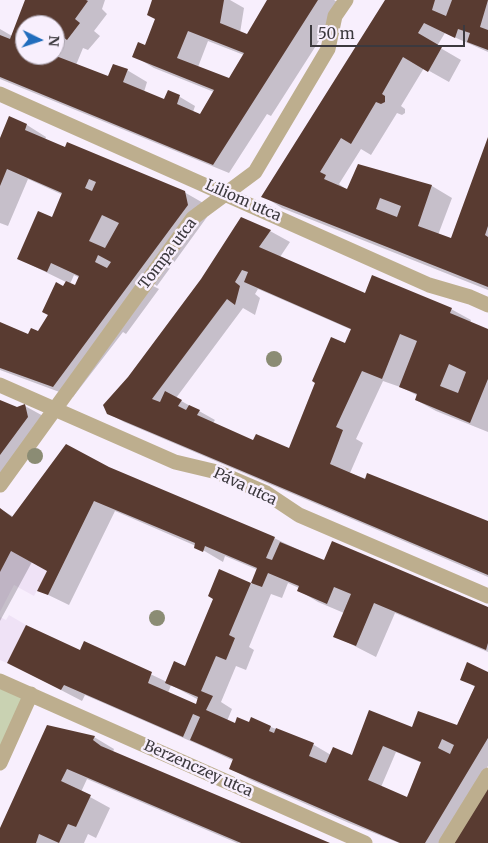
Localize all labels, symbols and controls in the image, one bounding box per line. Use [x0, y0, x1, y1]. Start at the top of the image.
north arrow [15, 15, 65, 65]
scale bar [313, 15, 468, 47]
text: 50 m [318, 24, 355, 43]
text: N [45, 35, 63, 47]
street label: Liliom utca [202, 176, 284, 226]
street label: Tompa utca [135, 215, 201, 293]
street label: Páva utca [211, 465, 279, 509]
street label: Berzenczey utca [141, 737, 255, 801]

